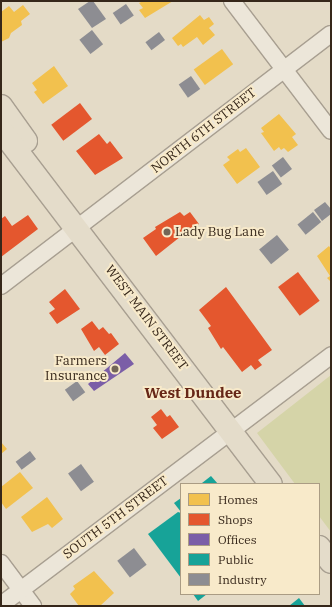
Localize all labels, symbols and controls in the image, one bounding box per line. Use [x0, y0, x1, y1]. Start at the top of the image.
street label: NORTH 6TH STREET [148, 85, 260, 177]
place label: Lady Bug Lane [175, 224, 264, 240]
marker: Lady Bug Lane [162, 227, 172, 237]
street label: WEST MAIN STREET [101, 262, 191, 374]
place label: Farmers Insurance [45, 354, 107, 385]
marker: Farmers Insurance [110, 364, 120, 374]
district label: West Dundee [144, 384, 242, 402]
street label: SOUTH 5TH STREET [60, 473, 172, 563]
legend [180, 483, 320, 595]
text: Homes [218, 492, 258, 507]
text: Shops [218, 512, 253, 527]
text: Offices [218, 532, 257, 547]
text: Public [218, 552, 254, 567]
text: Industry [218, 572, 267, 587]

